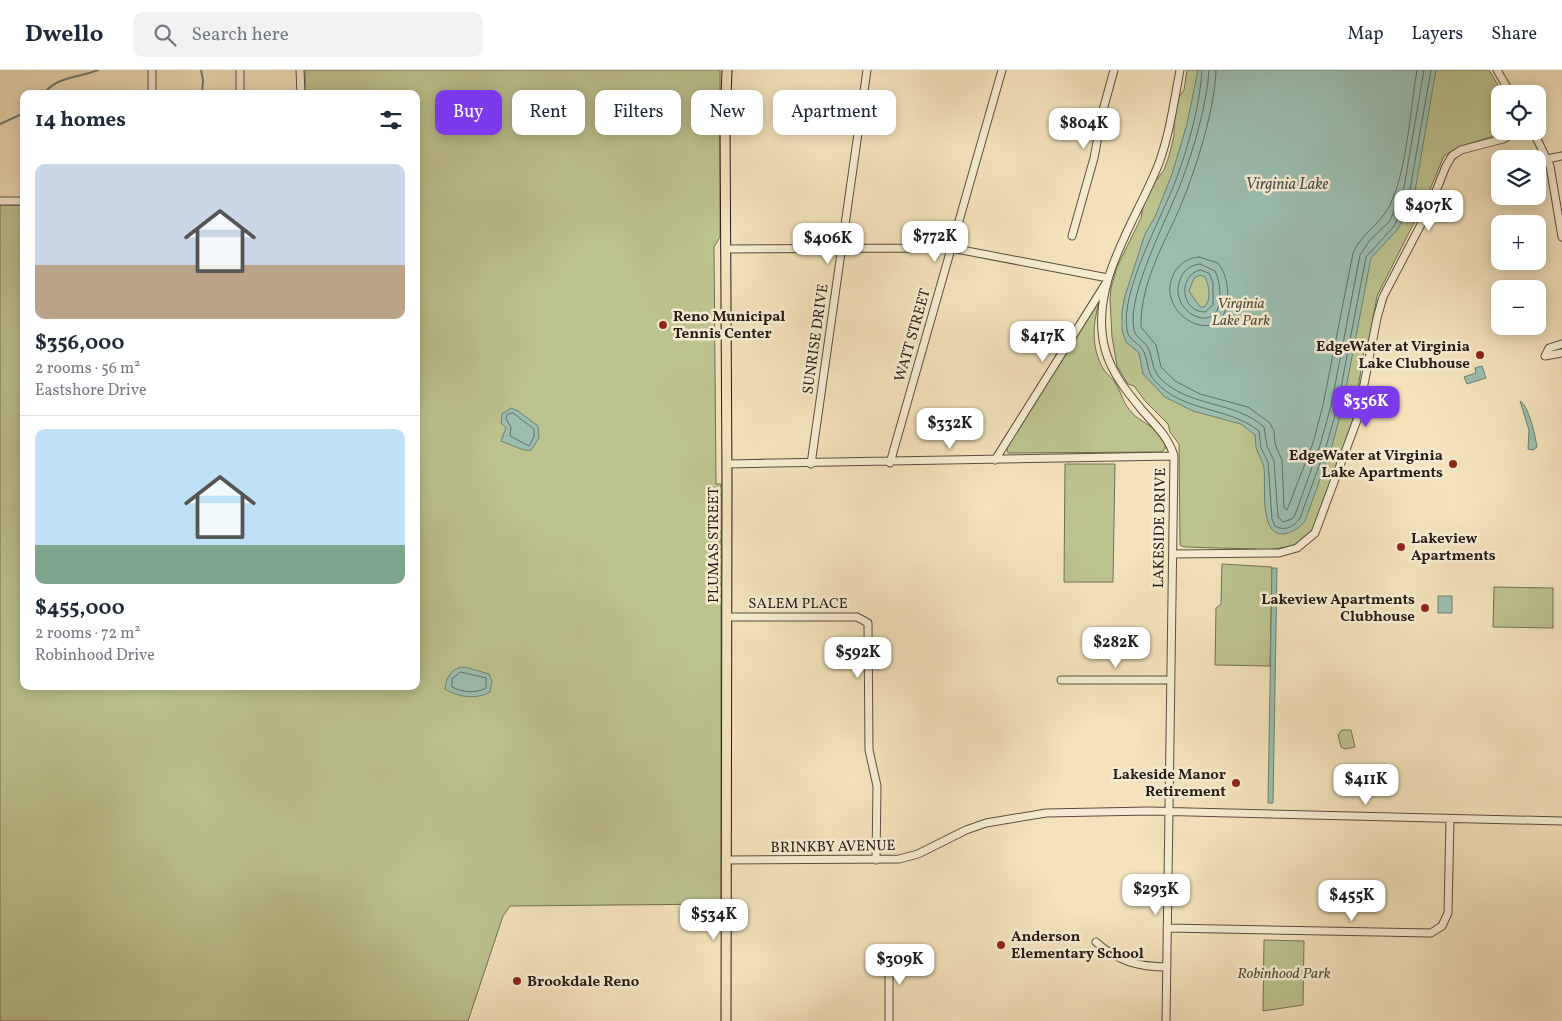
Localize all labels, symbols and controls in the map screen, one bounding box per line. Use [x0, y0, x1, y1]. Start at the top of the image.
search box [133, 12, 483, 57]
text: Dwello [25, 18, 103, 52]
icon: search [151, 21, 179, 49]
text: Search here [191, 22, 289, 48]
text: Map [1347, 22, 1383, 47]
text: Layers [1411, 22, 1463, 47]
text: Share [1491, 22, 1537, 47]
map controls [1491, 85, 1546, 335]
button: locate [1491, 85, 1546, 140]
chip: Buy [435, 90, 502, 135]
chip: Rent [512, 90, 585, 135]
chip: Filters [595, 90, 681, 135]
chip: New [691, 90, 763, 135]
chip: Apartment [773, 90, 896, 135]
text: 14 homes [35, 106, 126, 135]
icon: filters [377, 106, 405, 134]
pin: $804K [1049, 108, 1119, 150]
text: $804K [1060, 113, 1108, 135]
button: layers [1491, 150, 1546, 205]
water label: Virginia Lake [1246, 174, 1329, 196]
pin: $407K [1394, 190, 1464, 232]
text: $407K [1405, 195, 1453, 217]
icon: home [175, 196, 265, 286]
button: + [1491, 215, 1546, 270]
pin: $772K [900, 220, 970, 263]
pin: $406K [793, 222, 863, 265]
text: $772K [913, 226, 957, 248]
text: $406K [804, 228, 852, 250]
button: − [1491, 280, 1546, 335]
street label: SUNRISE DRIVE [798, 283, 835, 396]
street label: WATT STREET [890, 286, 937, 384]
park label: Virginia Lake Park [1212, 294, 1270, 332]
place label: Reno Municipal Tennis Center [673, 307, 785, 345]
marker: Reno Municipal Tennis Center [657, 319, 669, 331]
pin: $417K [1008, 320, 1078, 363]
text: $417K [1021, 326, 1065, 348]
text: $356,000 [35, 329, 124, 358]
place label: EdgeWater at Virginia Lake Clubhouse [1316, 337, 1470, 375]
marker: EdgeWater at Virginia Lake Clubhouse [1474, 349, 1486, 361]
text: 2 rooms · 56 m² [35, 358, 140, 380]
text: Eastshore Drive [35, 380, 147, 402]
pin: $356K [1331, 386, 1401, 428]
text: $356K [1343, 391, 1389, 413]
pin: $332K [915, 408, 985, 450]
text: $332K [927, 413, 973, 435]
place label: EdgeWater at Virginia Lake Apartments [1289, 446, 1443, 484]
marker: EdgeWater at Virginia Lake Apartments [1447, 458, 1459, 470]
icon: home [175, 462, 265, 552]
street label: LAKESIDE DRIVE [1149, 468, 1172, 588]
street label: PLUMAS STREET [704, 487, 725, 603]
place label: Lakeview Apartments [1411, 529, 1496, 567]
marker: Lakeview Apartments [1395, 541, 1407, 553]
place label: Lakeview Apartments Clubhouse [1261, 590, 1415, 628]
text: $455,000 [35, 594, 125, 623]
street label: SALEM PLACE [748, 594, 848, 615]
marker: Lakeview Apartments Clubhouse [1419, 602, 1431, 614]
text: 2 rooms · 72 m² [35, 623, 140, 645]
pin: $282K [1081, 626, 1151, 669]
text: $282K [1093, 632, 1139, 654]
pin: $592K [823, 636, 893, 679]
text: $592K [835, 642, 881, 664]
text: Robinhood Drive [35, 645, 155, 667]
pin: $411K [1331, 764, 1401, 806]
place label: Lakeside Manor Retirement [1113, 765, 1226, 803]
text: $411K [1344, 769, 1388, 791]
marker: Lakeside Manor Retirement [1230, 777, 1242, 789]
street label: BRINKBY AVENUE [770, 836, 896, 859]
pin: $293K [1121, 874, 1191, 916]
text: $293K [1133, 879, 1179, 901]
pin: $455K [1317, 880, 1387, 922]
text: $455K [1329, 885, 1375, 907]
pin: $534K [679, 898, 749, 941]
text: $534K [691, 904, 737, 926]
place label: Anderson Elementary School [1011, 927, 1144, 965]
marker: Anderson Elementary School [995, 939, 1007, 951]
pin: $309K [865, 944, 935, 986]
text: $309K [876, 949, 924, 971]
park label: Robinhood Park [1237, 964, 1331, 985]
place label: Brookdale Reno [527, 972, 640, 993]
marker: Brookdale Reno [511, 975, 523, 987]

